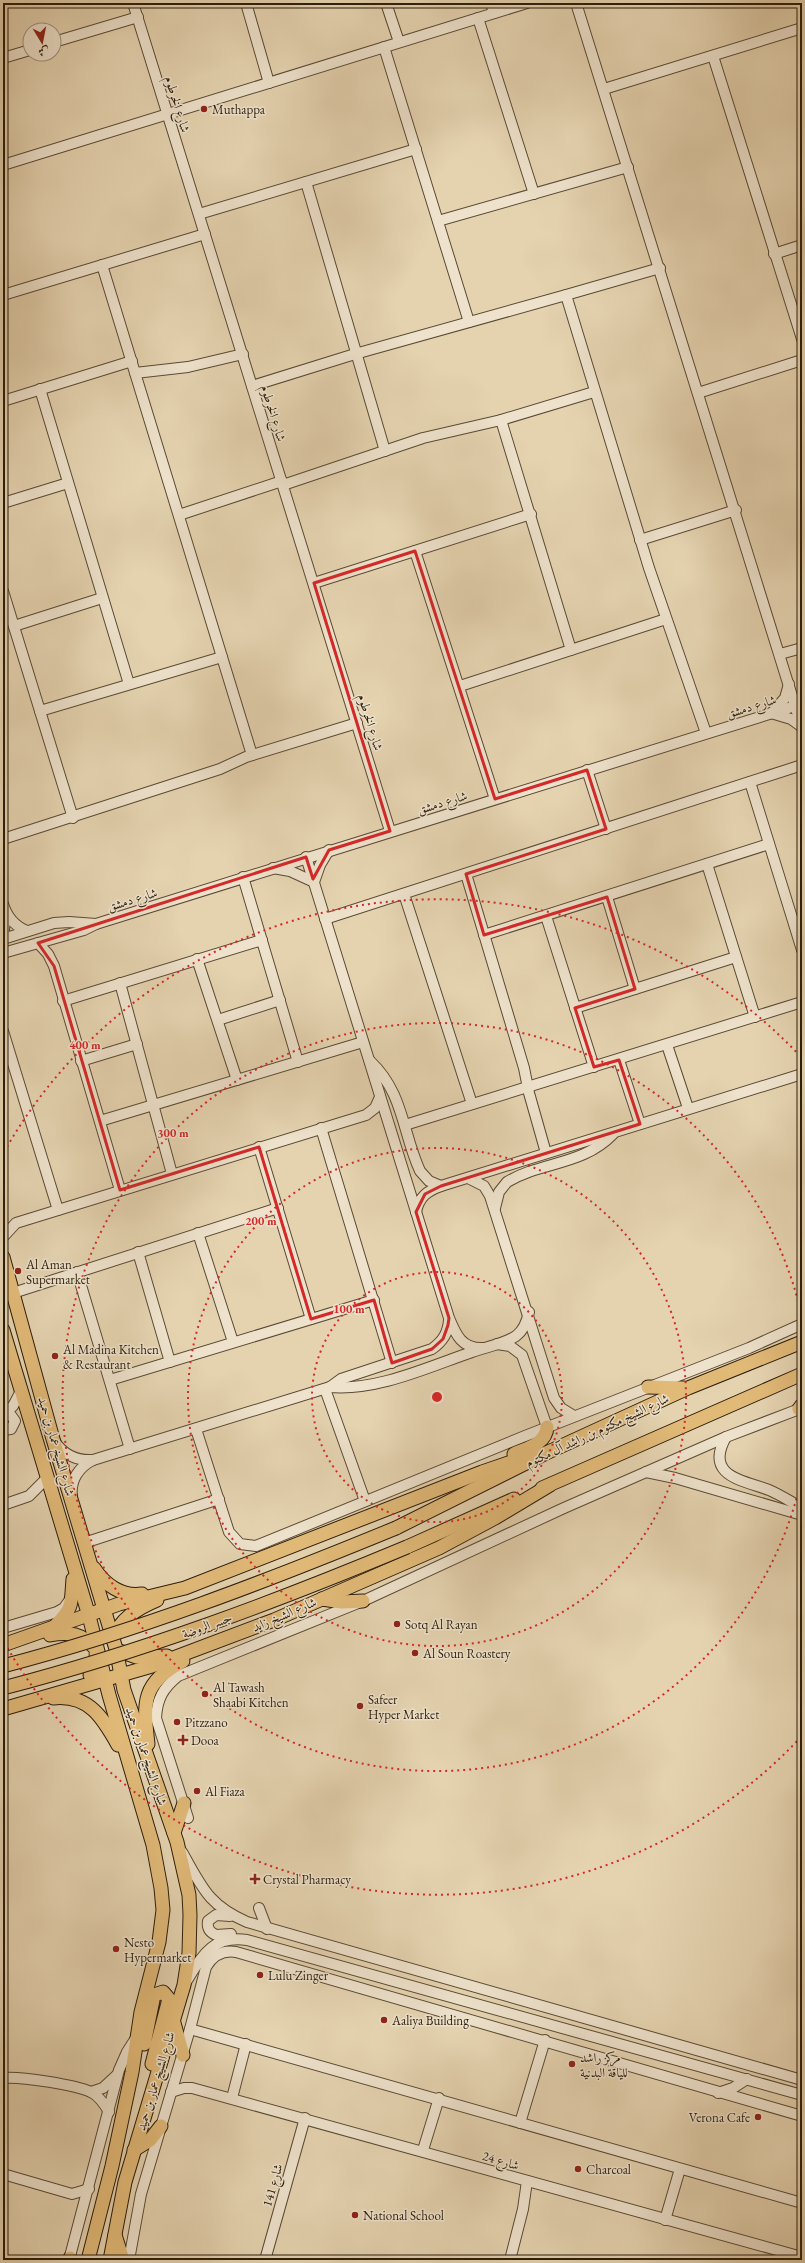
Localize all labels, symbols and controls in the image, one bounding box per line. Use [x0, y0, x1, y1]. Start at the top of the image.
north arrow [22, 22, 62, 62]
text: ش [37, 44, 50, 60]
street label: شارع الخرطوم [158, 74, 194, 135]
place label: Muthappa [212, 101, 266, 118]
marker: Muthappa [199, 104, 209, 114]
street label: شارع الخرطوم [254, 383, 290, 444]
street label: شارع دمشق [724, 691, 779, 725]
street label: شارع الخرطوم [351, 692, 387, 753]
street label: شارع دمشق [415, 787, 470, 821]
street label: شارع دمشق [105, 884, 160, 918]
text: 400 m [69, 1037, 101, 1053]
text: 300 m [157, 1125, 189, 1141]
text: 200 m [245, 1213, 277, 1229]
place label: Al Aman Supermarket [25, 1256, 90, 1288]
marker: Al Aman Supermarket [13, 1266, 23, 1276]
text: 100 m [333, 1301, 365, 1317]
place label: Al Madina Kitchen & Restaurant [62, 1341, 159, 1373]
marker: Al Madina Kitchen & Restaurant [50, 1351, 60, 1361]
centre of rings [430, 1390, 444, 1404]
street label: شارع الشيخ مكتوم بن راشد آل مكتوم [523, 1390, 673, 1474]
street label: شارع الشيخ عمار بن حميد [31, 1394, 79, 1499]
street label: شارع الشيخ زايد [249, 1593, 320, 1638]
street label: جسر الروضة [180, 1609, 234, 1642]
place label: Sotq Al Rayan [405, 1616, 478, 1633]
marker: Sotq Al Rayan [392, 1619, 402, 1629]
place label: Al Soun Roastery [422, 1645, 511, 1662]
marker: Al Soun Roastery [410, 1648, 420, 1658]
place label: Al Tawash Shaabi Kitchen [212, 1679, 289, 1711]
marker: Al Tawash Shaabi Kitchen [200, 1689, 210, 1699]
place label: Safeer Hyper Market [368, 1691, 439, 1723]
marker: Safeer Hyper Market [355, 1701, 365, 1711]
street label: شارع الشيخ عمار بن حميد [119, 1705, 171, 1808]
place label: Pitzzano [185, 1714, 228, 1731]
marker: Pitzzano [172, 1717, 182, 1727]
place label: Dooa [191, 1732, 219, 1749]
marker: Dooa [178, 1735, 188, 1745]
place label: Al Fiaza [204, 1783, 245, 1800]
marker: Al Fiaza [192, 1786, 202, 1796]
place label: Crystal Pharmacy [263, 1871, 351, 1888]
marker: Crystal Pharmacy [250, 1874, 260, 1884]
place label: Nesto Hypermarket [124, 1934, 191, 1966]
marker: Nesto Hypermarket [111, 1944, 121, 1954]
place label: Lulu Zinger [268, 1967, 329, 1984]
marker: Lulu Zinger [255, 1970, 265, 1980]
place label: Aaliya Building [391, 2012, 469, 2029]
marker: Aaliya Building [379, 2015, 389, 2025]
street label: شارع الشيخ عمار بن حميد [132, 2030, 181, 2134]
place label: مركز راشد للياقة البدنية [580, 2049, 628, 2081]
marker: مركز راشد للياقة البدنية [567, 2059, 577, 2069]
place label: Verona Cafe [689, 2109, 750, 2126]
marker: Verona Cafe [753, 2112, 763, 2122]
street label: شارع 24 [480, 2147, 521, 2177]
place label: Charcoal [586, 2161, 631, 2178]
street label: شارع 141 [258, 2162, 290, 2209]
marker: Charcoal [573, 2164, 583, 2174]
place label: National School [363, 2207, 444, 2224]
marker: National School [350, 2210, 360, 2220]

